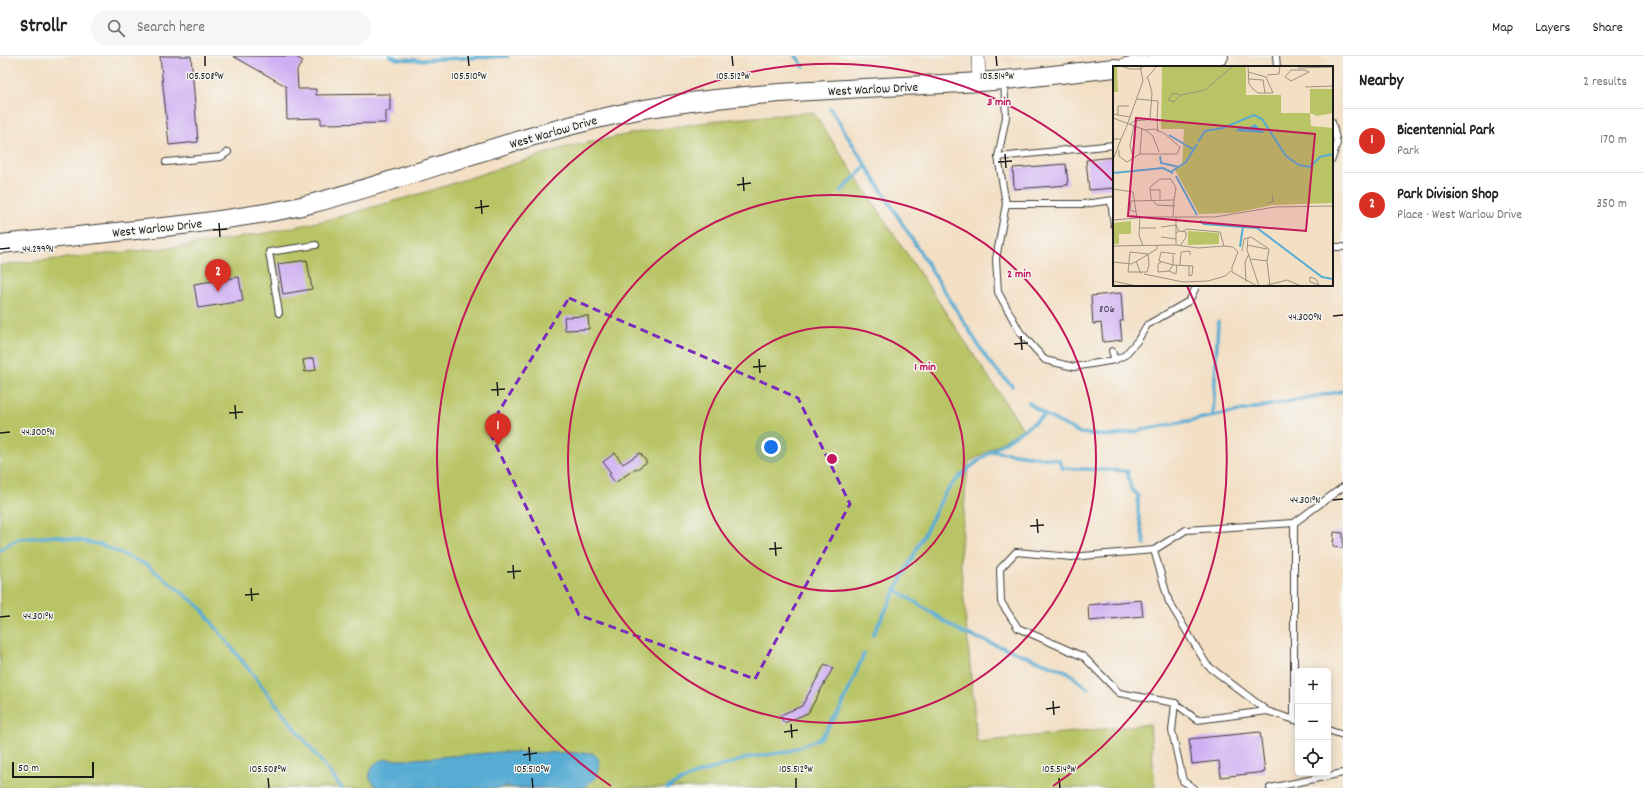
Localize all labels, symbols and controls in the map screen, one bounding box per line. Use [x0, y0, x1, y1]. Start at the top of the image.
search box [91, 10, 371, 46]
text: Strollr [20, 14, 67, 41]
icon: search [105, 17, 127, 39]
text: Search here [137, 17, 205, 39]
text: Map [1492, 18, 1513, 38]
text: Layers [1535, 18, 1570, 38]
text: Share [1592, 18, 1623, 38]
inset map [1113, 66, 1333, 286]
text: 105.508°W [187, 70, 224, 84]
text: 105.510°W [451, 70, 487, 84]
text: 105.512°W [716, 70, 750, 84]
text: 105.514°W [980, 70, 1014, 84]
text: Nearby [1359, 70, 1403, 94]
text: 2 results [1583, 73, 1627, 92]
street label: West Warlow Drive [828, 79, 919, 102]
text: 3 min [987, 94, 1011, 111]
street label: West Warlow Drive [508, 112, 600, 155]
text: Bicentennial Park [1397, 120, 1495, 142]
text: 1 [1371, 131, 1373, 150]
text: 170 m [1600, 131, 1627, 150]
text: Park [1397, 142, 1419, 161]
text: Park Division Shop [1397, 184, 1499, 206]
text: 2 [1369, 195, 1375, 214]
text: 350 m [1596, 195, 1627, 214]
text: Place · West Warlow Drive [1397, 206, 1522, 225]
street label: West Warlow Drive [111, 215, 203, 244]
text: 44.299°N [22, 243, 54, 257]
pin: 2 [205, 259, 231, 292]
text: 2 min [1007, 266, 1031, 283]
house number: 806 [1099, 302, 1115, 318]
text: 44.300°N [1288, 311, 1322, 325]
text: 1 min [914, 359, 936, 376]
pin: 1 [485, 413, 511, 446]
text: 44.300°N [21, 426, 55, 440]
your location [761, 437, 781, 457]
centre of rings [825, 452, 839, 466]
text: 44.301°N [1290, 494, 1320, 508]
text: 44.301°N [23, 610, 53, 624]
map controls [1295, 668, 1331, 776]
button: + [1295, 668, 1331, 704]
button: − [1295, 704, 1331, 740]
button: locate [1295, 740, 1331, 776]
scale bar [12, 760, 94, 779]
text: 50 m [18, 761, 39, 777]
text: 105.508°W [250, 763, 287, 777]
text: 105.510°W [514, 763, 550, 777]
text: 105.512°W [779, 763, 813, 777]
text: 105.514°W [1042, 763, 1076, 777]

